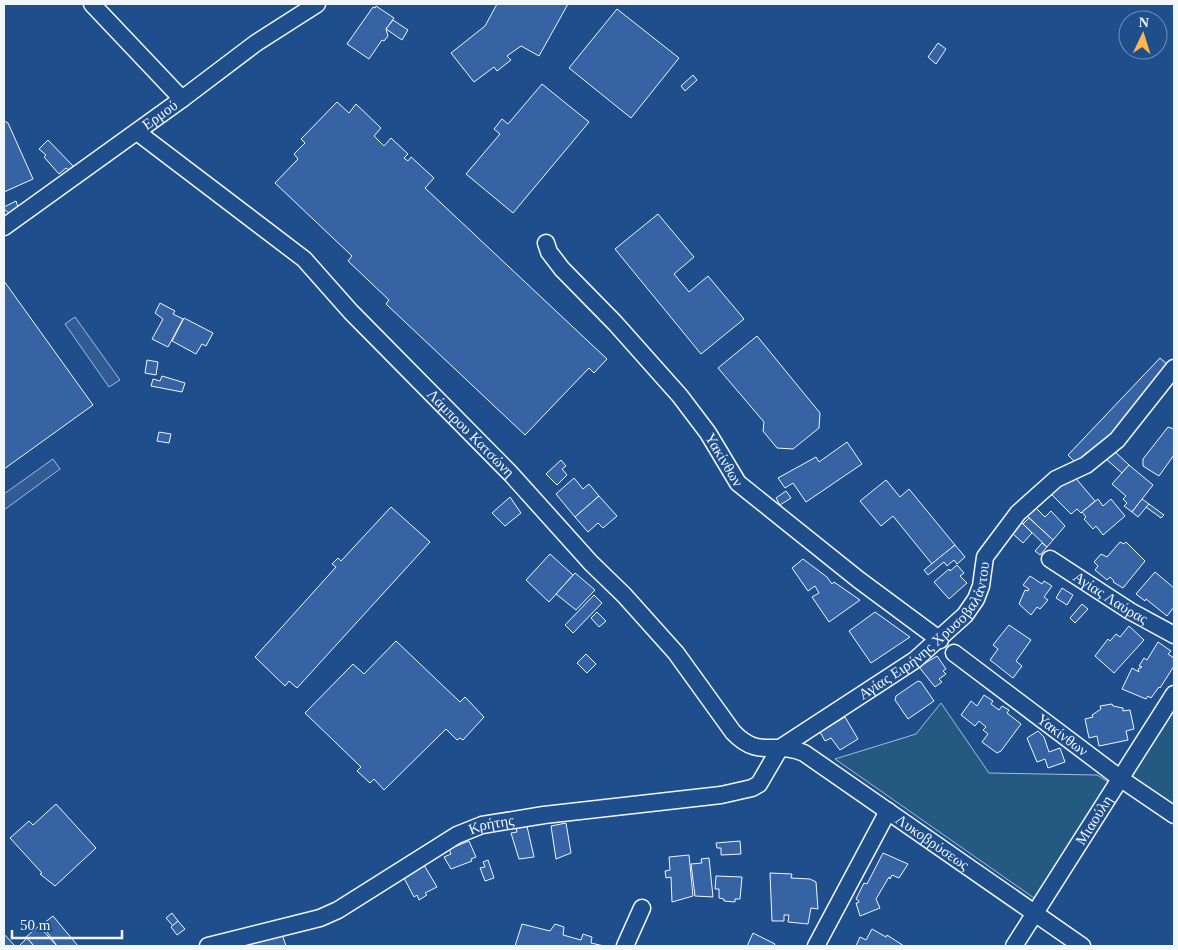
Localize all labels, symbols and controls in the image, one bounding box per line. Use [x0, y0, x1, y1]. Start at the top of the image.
north arrow [1118, 10, 1168, 60]
text: N [1138, 15, 1149, 30]
street label: Ερμού [139, 97, 181, 133]
street label: Λάμπρου Κατσώνη [424, 386, 518, 481]
street label: Υακίνθων [702, 430, 746, 490]
street label: Αγίας Ειρήνης Χρυσοβαλάντου [856, 561, 992, 703]
street label: Αγίας Λαύρας [1070, 568, 1151, 627]
street label: Υακίνθων [1034, 711, 1091, 759]
street label: Μιαούλη [1072, 793, 1115, 848]
street label: Λυκοβρύσεως [892, 811, 972, 873]
street label: Κρήτης [466, 812, 515, 838]
scale bar [12, 908, 122, 940]
text: 50 m [20, 917, 51, 933]

